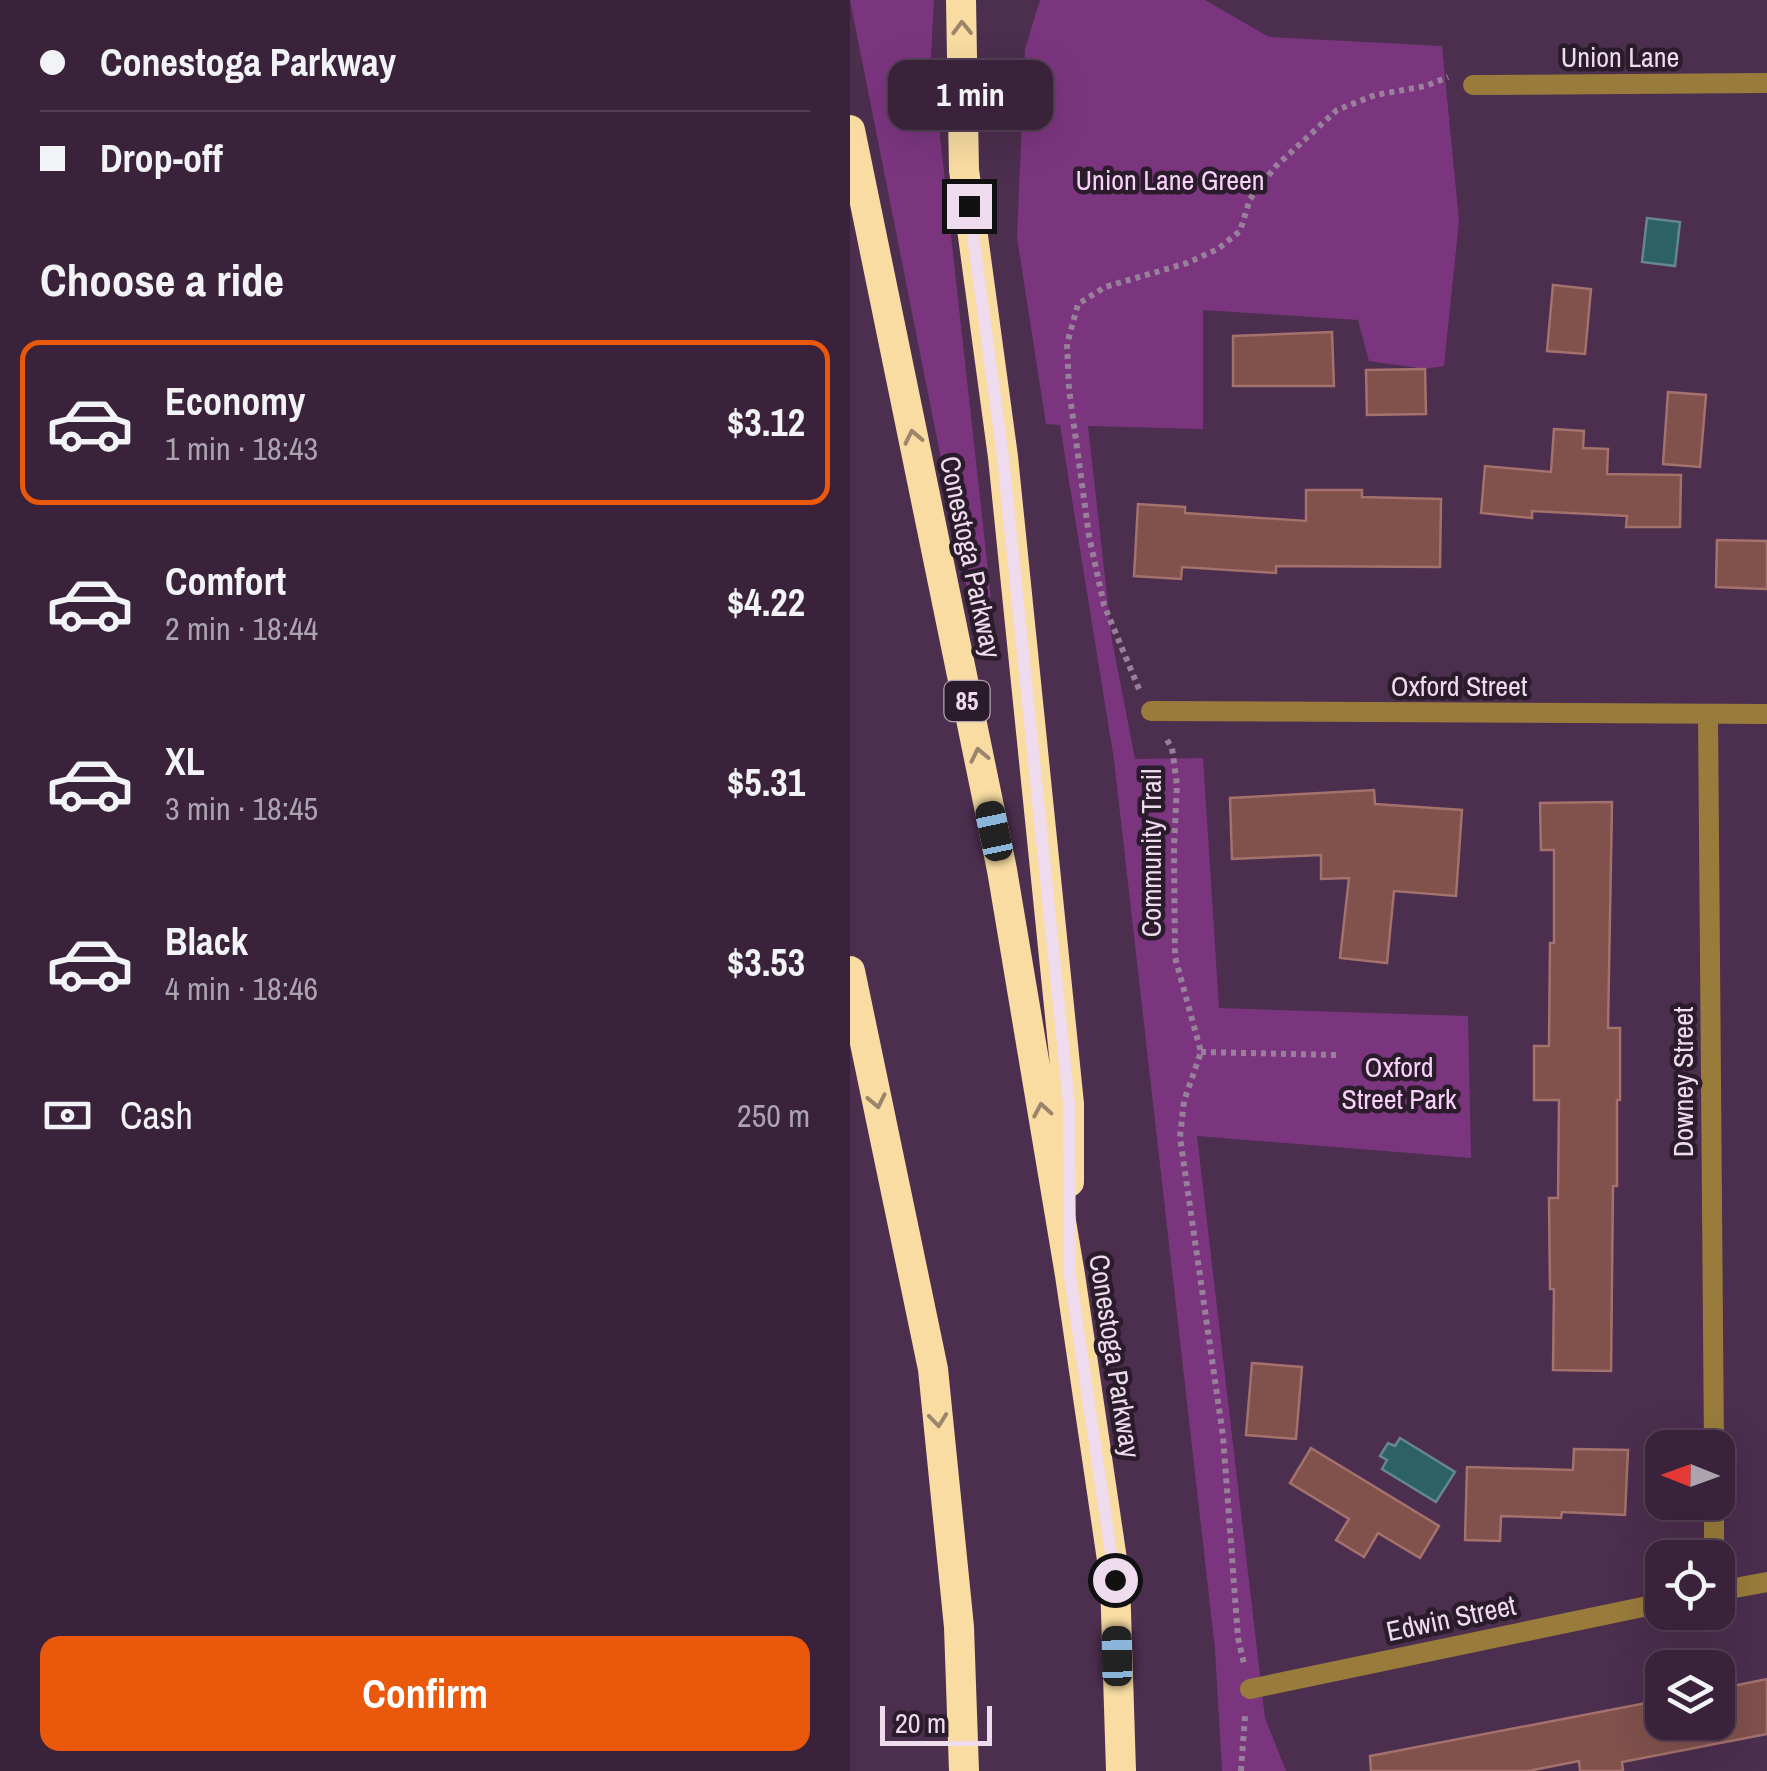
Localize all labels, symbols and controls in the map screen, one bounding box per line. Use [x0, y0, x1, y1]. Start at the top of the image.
one-way arrow [951, 20, 973, 36]
text: Conestoga Parkway [100, 37, 396, 88]
street label: Union Lane [1561, 38, 1679, 76]
callout: 1 min [886, 61, 1052, 131]
text: 1 min [936, 73, 1005, 116]
text: Drop-off [100, 133, 223, 184]
park label: Union Lane Green [1076, 161, 1264, 199]
route end [947, 184, 992, 229]
text: Choose a ride [40, 249, 284, 310]
text: Economy [165, 376, 305, 427]
icon: car [45, 378, 135, 468]
text: $3.12 [727, 397, 805, 448]
text: 1 min · 18:43 [165, 427, 318, 470]
one-way arrow [904, 429, 925, 446]
street label: Conestoga Parkway [931, 453, 1011, 662]
text: Comfort [165, 556, 286, 607]
icon: car [45, 558, 135, 648]
text: $4.22 [727, 577, 805, 628]
text: 2 min · 18:44 [165, 607, 318, 650]
street label: Oxford Street [1391, 667, 1527, 705]
road number: 85 [944, 681, 990, 721]
text: XL [165, 736, 205, 787]
icon: car [45, 738, 135, 828]
one-way arrow [969, 747, 990, 764]
text: $5.31 [727, 757, 805, 808]
street label: Community Trail [1132, 769, 1170, 937]
text: 3 min · 18:45 [165, 787, 318, 830]
car [973, 799, 1015, 863]
text: Black [165, 916, 248, 967]
icon: car [45, 918, 135, 1008]
text: $3.53 [727, 937, 805, 988]
text: 4 min · 18:46 [165, 967, 318, 1010]
street label: Downey Street [1664, 1007, 1702, 1157]
park label: Oxford Street Park [1342, 1048, 1457, 1118]
icon: cash [40, 1088, 95, 1143]
text: Cash [120, 1090, 193, 1141]
one-way arrow [866, 1092, 887, 1109]
text: 250 m [737, 1094, 810, 1137]
one-way arrow [1033, 1101, 1054, 1118]
street label: Conestoga Parkway [1080, 1252, 1150, 1461]
one-way arrow [927, 1412, 949, 1428]
north arrow [1645, 1430, 1735, 1520]
map controls [1645, 1430, 1735, 1740]
button: locate [1645, 1540, 1735, 1630]
route start [1093, 1558, 1138, 1603]
street label: Edwin Street [1383, 1586, 1519, 1650]
car [1101, 1626, 1133, 1686]
button: Confirm [40, 1636, 810, 1751]
button: layers [1645, 1650, 1735, 1740]
scale bar [880, 1701, 992, 1746]
text: 20 m [895, 1704, 946, 1742]

